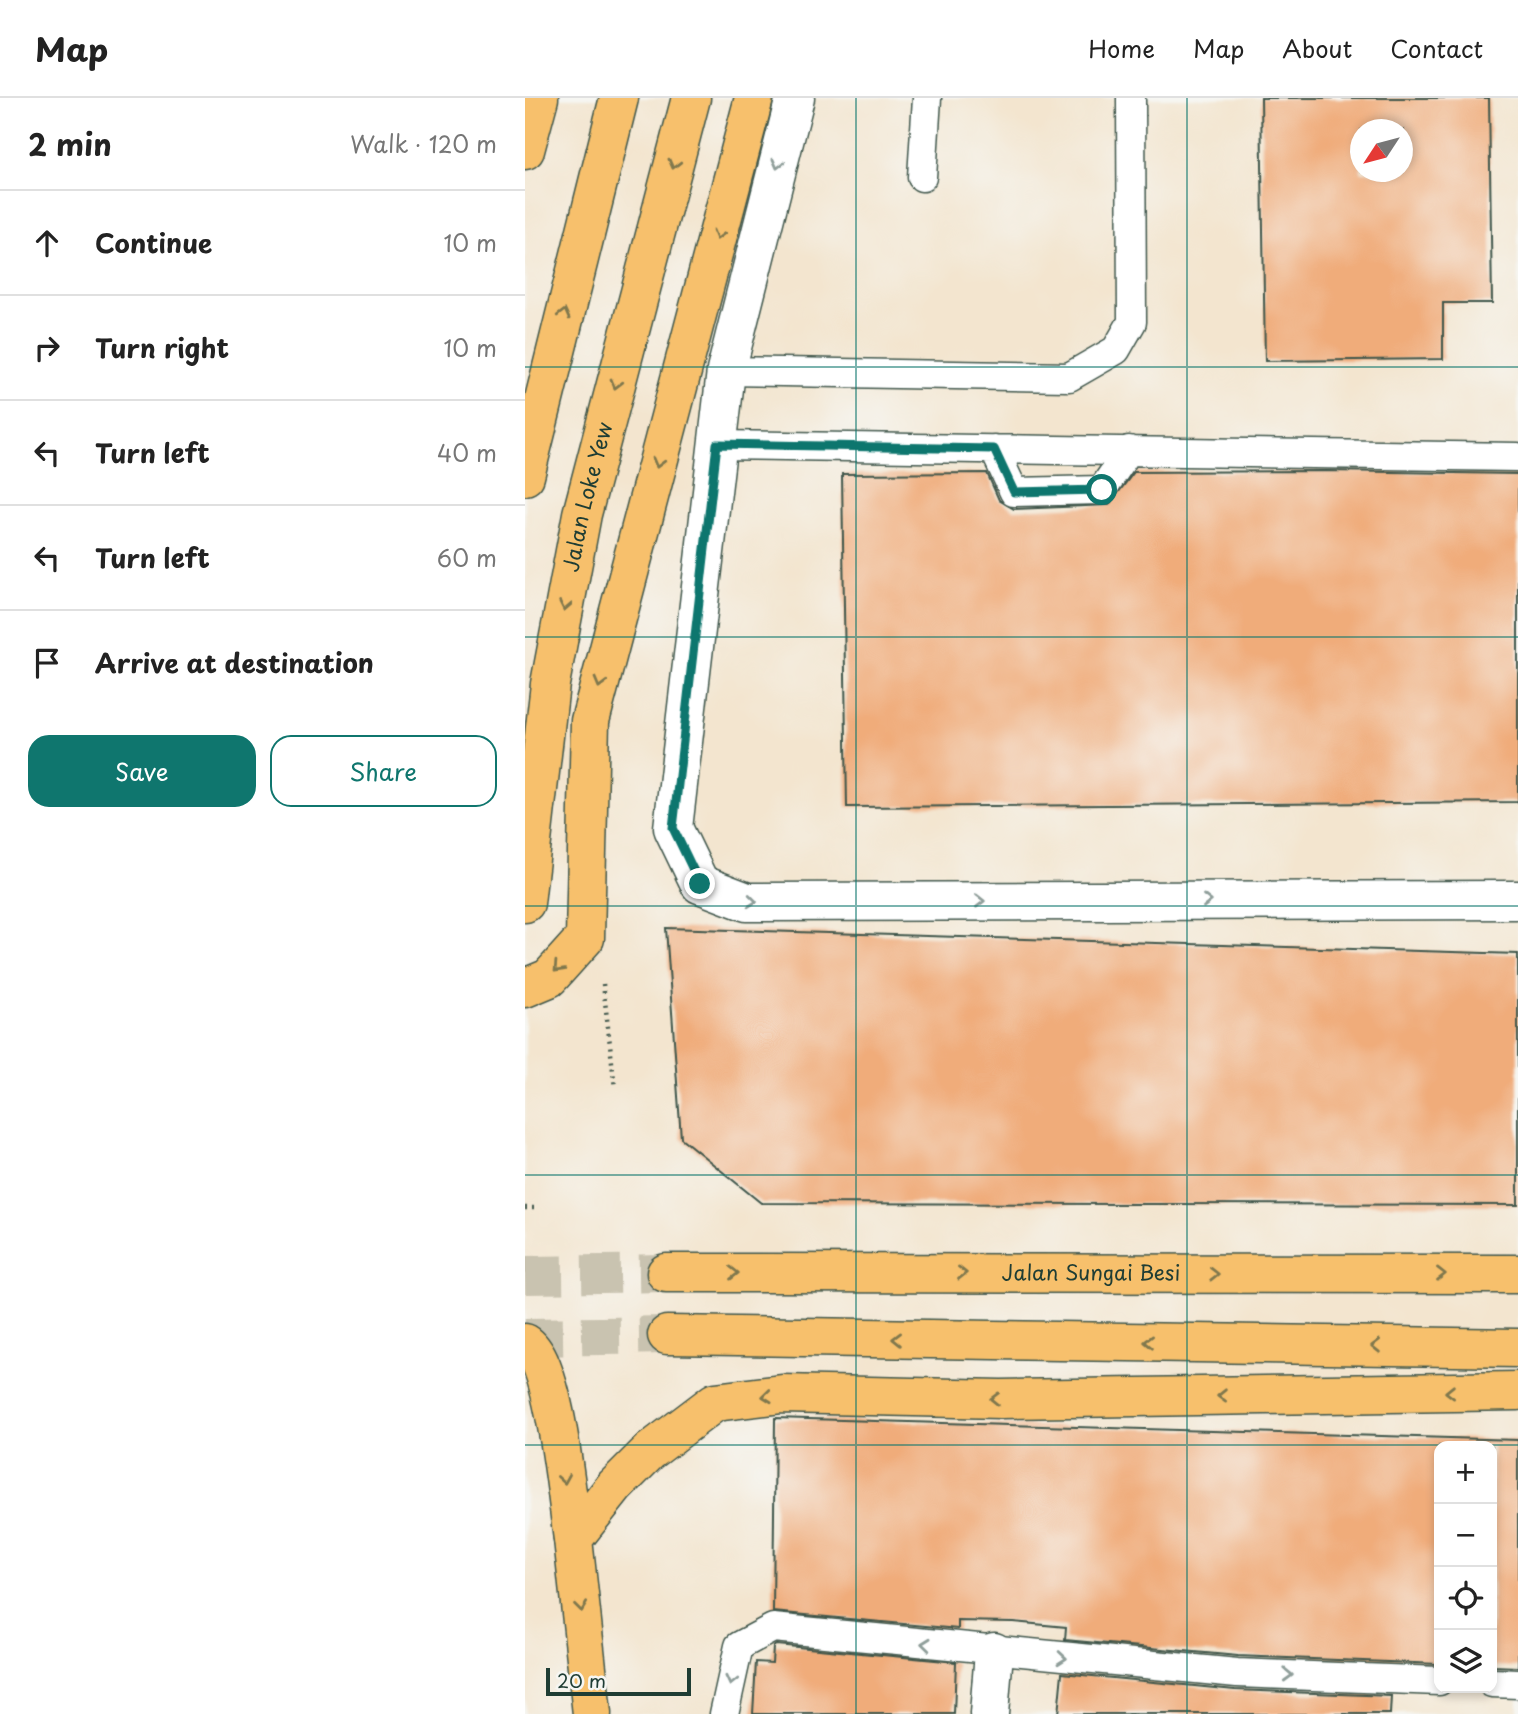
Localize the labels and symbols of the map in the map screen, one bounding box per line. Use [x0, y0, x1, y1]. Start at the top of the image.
north arrow [1350, 119, 1413, 182]
one-way arrow [668, 158, 682, 170]
one-way arrow [772, 158, 786, 170]
one-way arrow [712, 229, 726, 241]
one-way arrow [556, 309, 570, 321]
one-way arrow [610, 378, 625, 390]
street label: Jalan Loke Yew [553, 419, 619, 574]
one-way arrow [652, 457, 666, 469]
route start [1086, 474, 1117, 505]
one-way arrow [558, 600, 573, 612]
one-way arrow [594, 677, 608, 689]
route end [684, 868, 715, 899]
one-way arrow [746, 893, 758, 908]
one-way arrow [975, 893, 985, 909]
one-way arrow [1202, 893, 1213, 909]
one-way arrow [554, 960, 567, 973]
street label: Jalan Sungai Besi [1002, 1255, 1180, 1288]
one-way arrow [729, 1265, 740, 1281]
one-way arrow [957, 1265, 967, 1281]
one-way arrow [1209, 1266, 1219, 1282]
one-way arrow [1436, 1266, 1447, 1282]
one-way arrow [891, 1331, 902, 1347]
one-way arrow [1143, 1335, 1154, 1350]
one-way arrow [1371, 1338, 1382, 1353]
one-way arrow [1444, 1385, 1455, 1400]
one-way arrow [762, 1388, 773, 1403]
one-way arrow [1217, 1388, 1227, 1404]
one-way arrow [989, 1391, 1000, 1407]
one-way arrow [556, 1473, 571, 1485]
one-way arrow [574, 1601, 589, 1613]
one-way arrow [920, 1637, 932, 1652]
one-way arrow [1057, 1650, 1068, 1665]
scale bar [546, 1665, 691, 1697]
one-way arrow [1283, 1668, 1294, 1683]
one-way arrow [725, 1675, 739, 1687]

